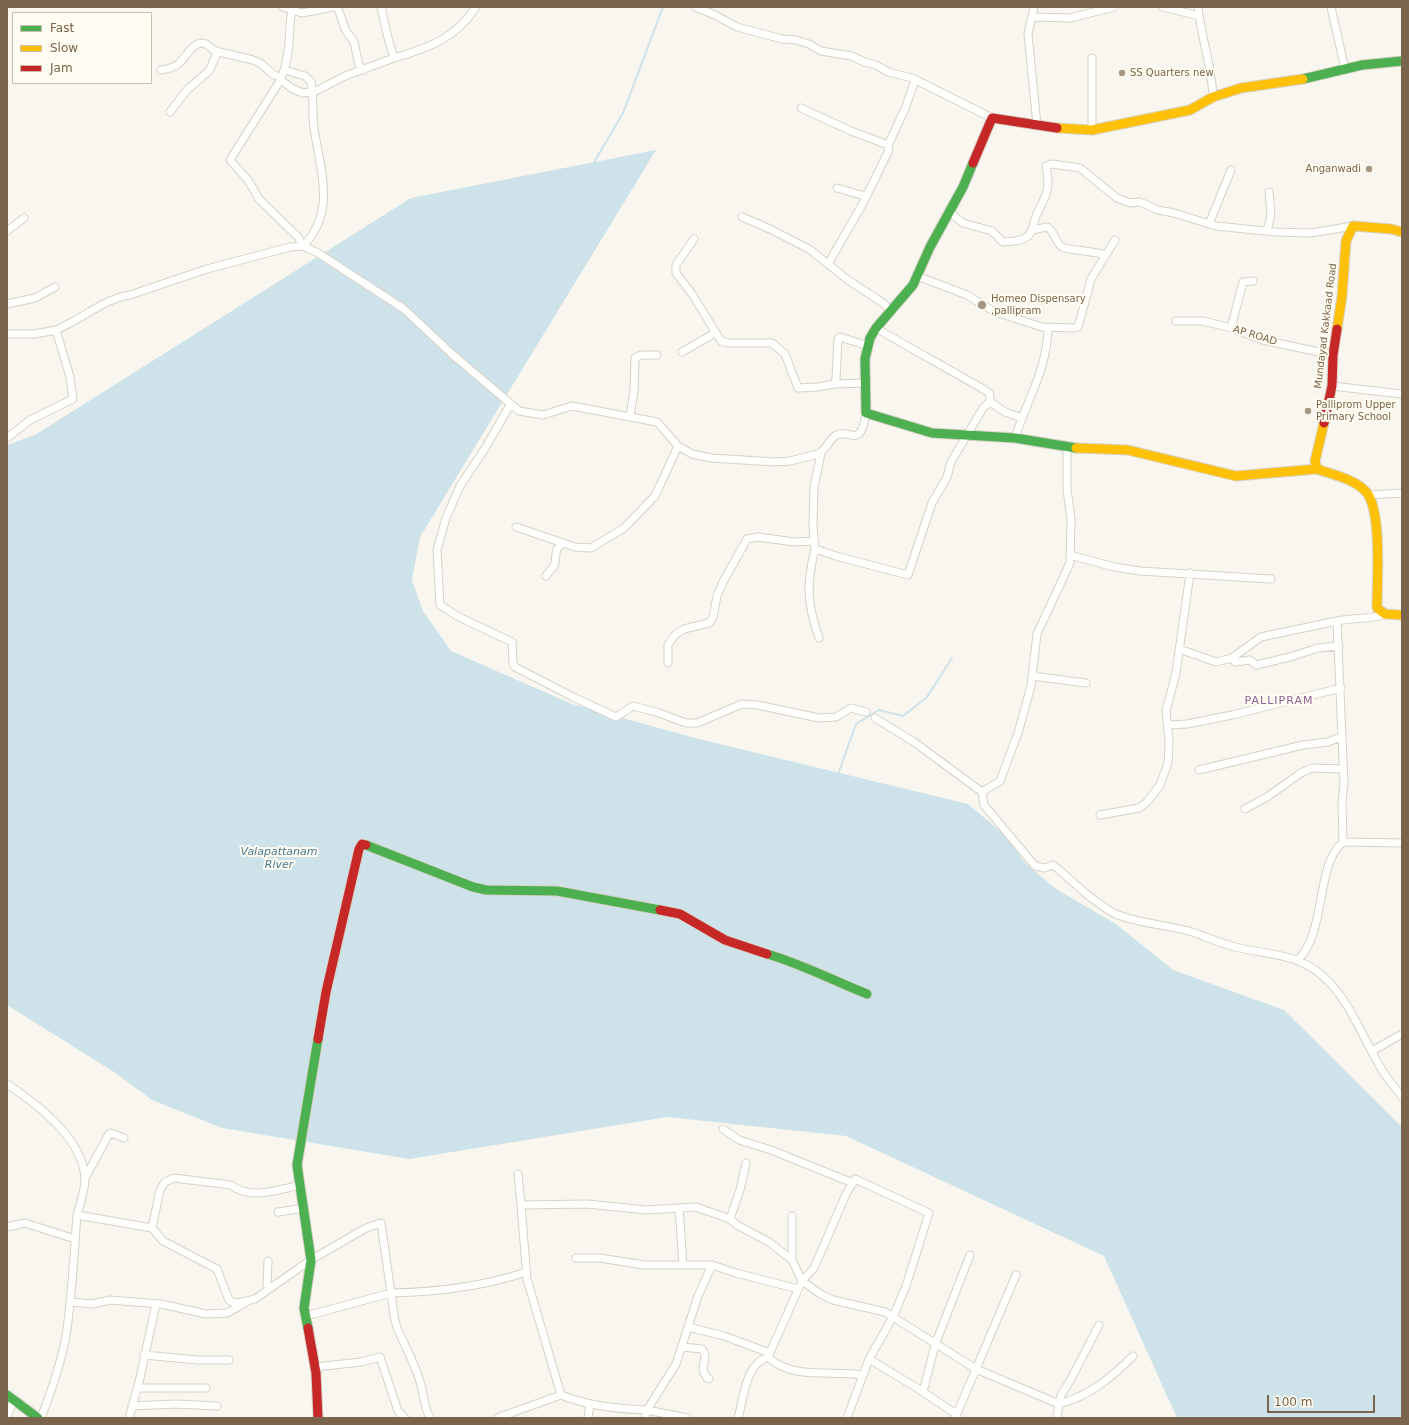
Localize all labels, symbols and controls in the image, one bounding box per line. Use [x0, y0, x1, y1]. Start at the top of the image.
legend [12, 12, 152, 84]
text: Fast [50, 21, 74, 35]
text: Slow [50, 41, 78, 55]
text: Jam [50, 61, 73, 75]
place label: SS Quarters new [1130, 67, 1214, 79]
marker: SS Quarters new [1117, 68, 1127, 78]
place label: Anganwadi [1306, 163, 1361, 175]
marker: Anganwadi [1364, 164, 1374, 174]
street label: Mundayad Kakkaad Road [1312, 263, 1340, 389]
place label: Homeo Dispensary ,pallipram [991, 293, 1086, 316]
marker: Homeo Dispensary ,pallipram [976, 299, 988, 311]
street label: AP ROAD [1232, 324, 1278, 348]
place label: Palliprom Upper Primary School [1316, 399, 1396, 422]
marker: Palliprom Upper Primary School [1303, 406, 1313, 416]
district label: PALLIPRAM [1245, 694, 1313, 708]
water label: Valapattanam River [241, 845, 317, 871]
scale bar [1269, 1387, 1377, 1413]
text: 100 m [1274, 1395, 1312, 1409]

